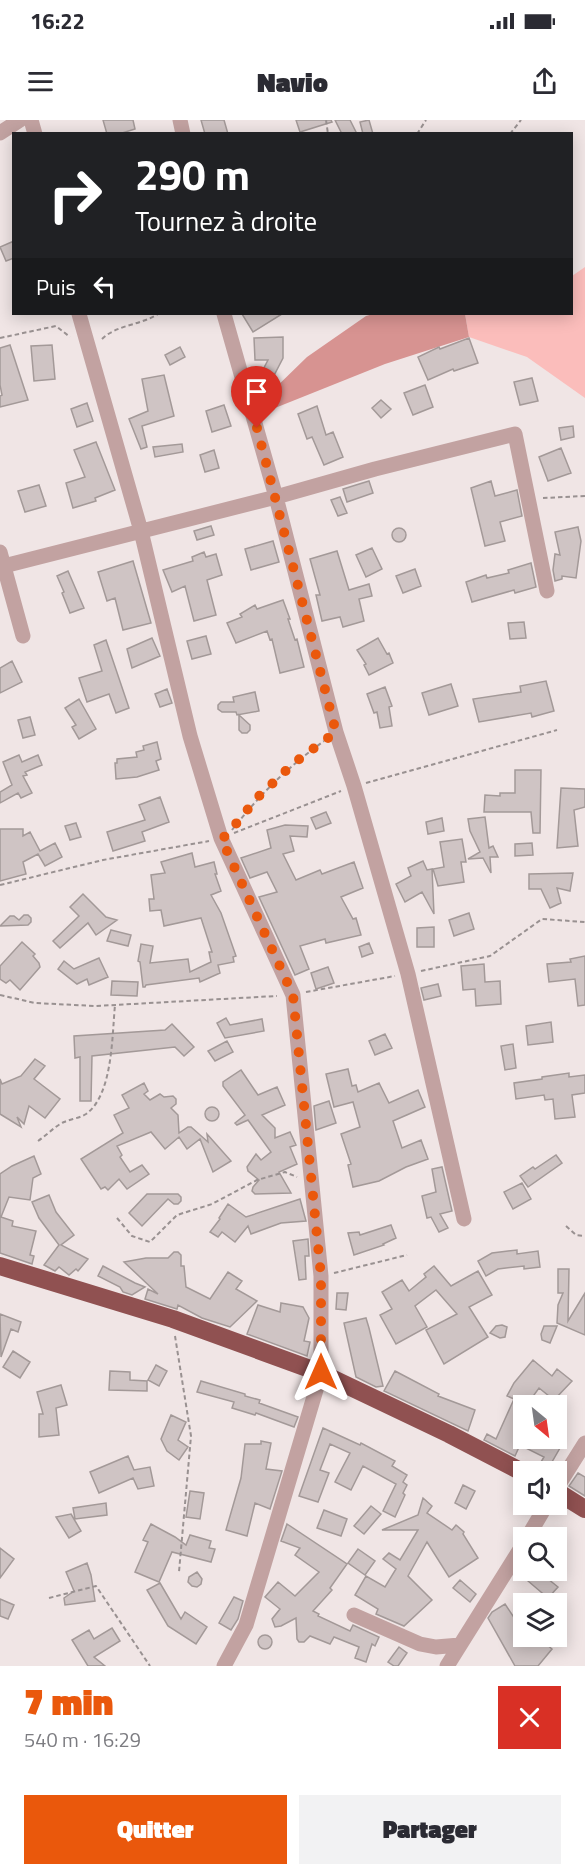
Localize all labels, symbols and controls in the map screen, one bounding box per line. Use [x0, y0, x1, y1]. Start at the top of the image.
text: 16:22 [30, 4, 85, 38]
text: Navio [257, 61, 328, 102]
icon: menu [24, 65, 57, 98]
icon: share [528, 65, 561, 98]
text: 290 m [135, 142, 250, 206]
icon: right [36, 156, 114, 234]
text: Tournez à droite [135, 200, 317, 241]
text: Puis [36, 270, 76, 304]
icon: left [88, 270, 121, 303]
pin [231, 366, 282, 428]
icon: arrive [240, 375, 273, 408]
position arrow [289, 1340, 353, 1404]
north arrow [513, 1395, 567, 1449]
map controls [513, 1395, 567, 1647]
button: sound [513, 1461, 567, 1515]
button: search [513, 1527, 567, 1581]
button: layers [513, 1593, 567, 1647]
text: 7 min [24, 1674, 113, 1729]
button: close [498, 1686, 561, 1749]
text: 540 m · 16:29 [24, 1724, 141, 1755]
button: Quitter [24, 1795, 287, 1864]
button: Partager [299, 1795, 561, 1864]

